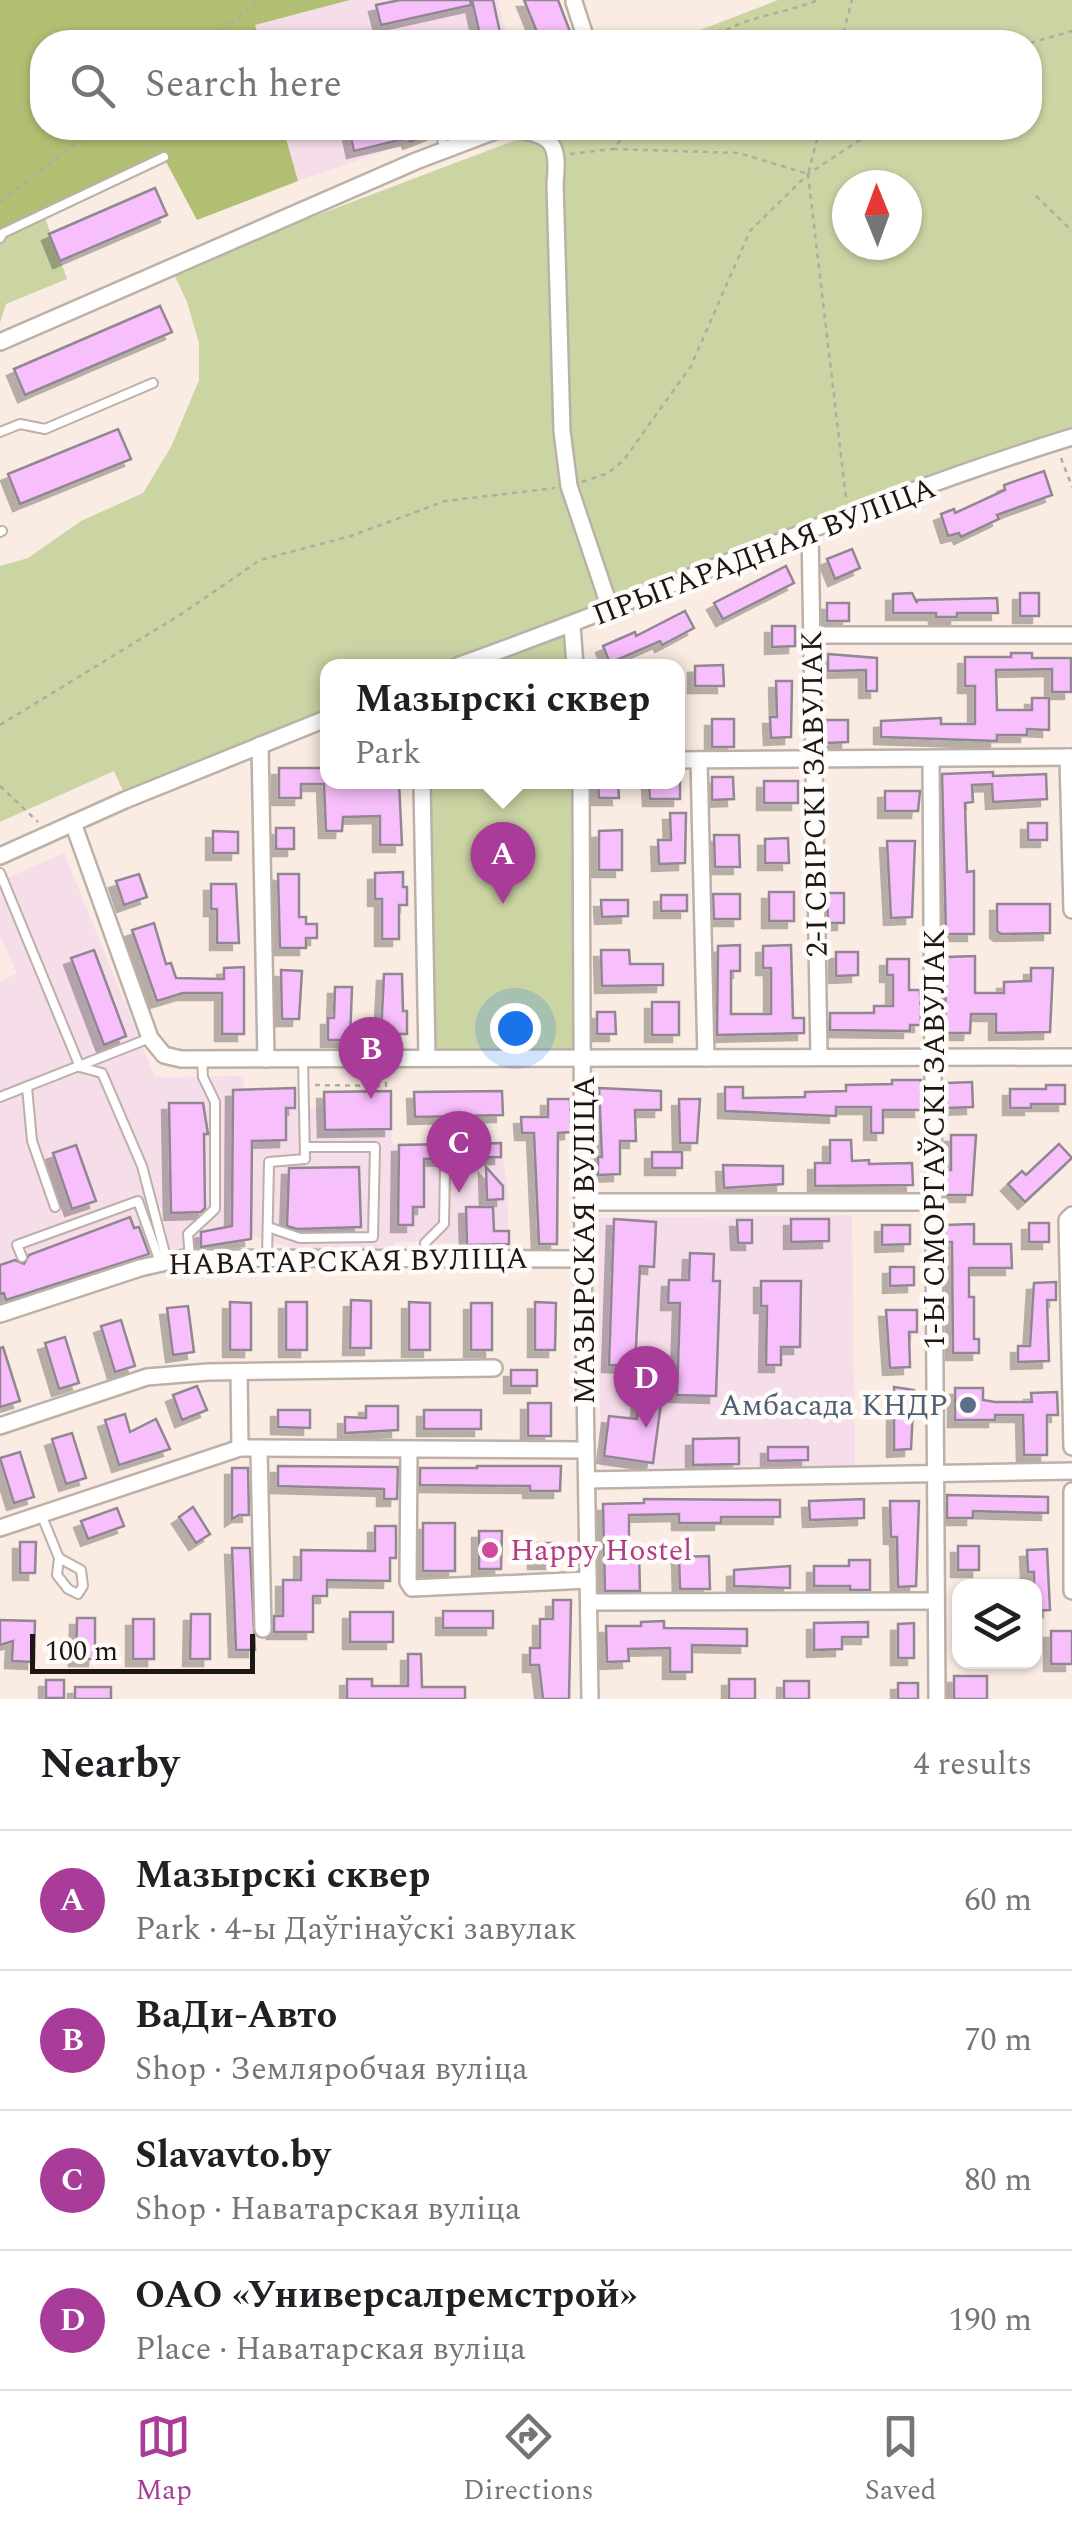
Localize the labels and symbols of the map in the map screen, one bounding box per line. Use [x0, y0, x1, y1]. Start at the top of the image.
north arrow [832, 170, 922, 260]
street label: ПРЫГАРАДНАЯ ВУЛІЦА [586, 465, 943, 639]
street label: 2-І СВІРСКІ ЗАВУЛАК [789, 630, 841, 958]
pin: A [470, 822, 536, 904]
street label: 1-Ы СМОРГАЎСКІ ЗАВУЛАК [912, 928, 958, 1349]
your location [490, 1003, 541, 1054]
pin: B [338, 1016, 404, 1099]
street label: МАЗЫРСКАЯ ВУЛІЦА [562, 1075, 608, 1405]
pin: C [426, 1110, 492, 1193]
street label: НАВАТАРСКАЯ ВУЛІЦА [168, 1236, 528, 1288]
pin: D [614, 1346, 678, 1428]
place label: Амбасада КНДР [720, 1383, 948, 1429]
marker: Амбасада КНДР [957, 1394, 979, 1416]
place label: Happy Hostel [510, 1528, 692, 1574]
marker: Happy Hostel [479, 1539, 501, 1561]
scale bar [30, 1629, 255, 1674]

